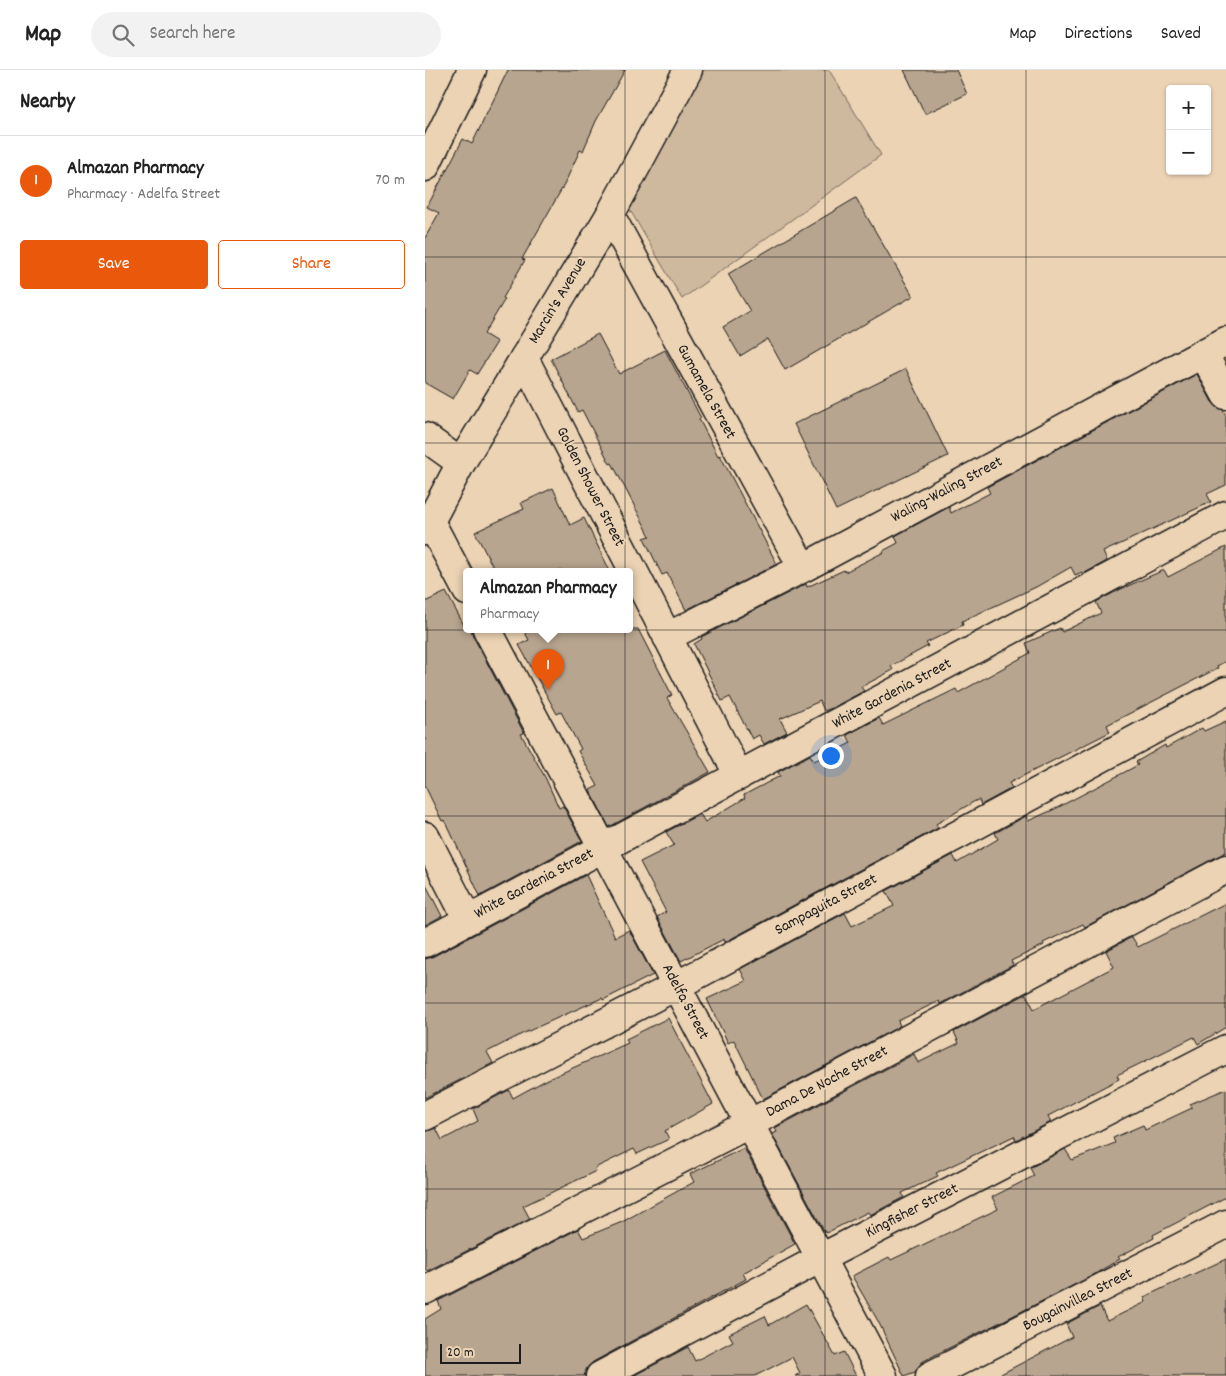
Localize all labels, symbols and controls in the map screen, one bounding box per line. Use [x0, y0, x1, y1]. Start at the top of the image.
search box [91, 12, 441, 57]
text: Map [25, 18, 61, 52]
icon: search [109, 21, 137, 49]
text: Search here [149, 21, 235, 48]
text: Map [1009, 22, 1036, 47]
text: Directions [1064, 22, 1133, 47]
text: Saved [1161, 22, 1201, 47]
map controls [1166, 85, 1211, 175]
button: + [1166, 85, 1211, 130]
text: Nearby [20, 88, 75, 118]
button: − [1166, 130, 1211, 175]
text: Almazan Pharmacy [67, 156, 204, 183]
text: 1 [34, 169, 38, 192]
text: 70 m [375, 169, 405, 192]
text: Pharmacy · Adelfa Street [67, 183, 220, 206]
button: Save [20, 240, 208, 289]
button: Share [218, 240, 405, 289]
street label: Marcin's Avenue [523, 254, 593, 348]
street label: Gumamela Street [670, 340, 742, 444]
street label: Golden Shower Street [550, 423, 630, 551]
street label: Waling-Waling Street [887, 451, 1007, 529]
popup [463, 568, 633, 633]
text: Almazan Pharmacy [480, 576, 616, 603]
text: Pharmacy [480, 603, 539, 626]
pin: 1 [532, 649, 564, 690]
street label: White Gardenia Street [828, 653, 956, 735]
your location [818, 743, 844, 769]
street label: White Gardenia Street [470, 843, 598, 925]
street label: Sampaguita Street [771, 868, 881, 942]
street label: Adelfa Street [655, 960, 715, 1044]
street label: Dama De Noche Street [762, 1040, 892, 1124]
street label: Kingfisher Street [861, 1178, 963, 1244]
street label: Bougainvillea Street [1019, 1262, 1137, 1338]
scale bar [440, 1341, 521, 1364]
text: 20 m [447, 1343, 474, 1363]

